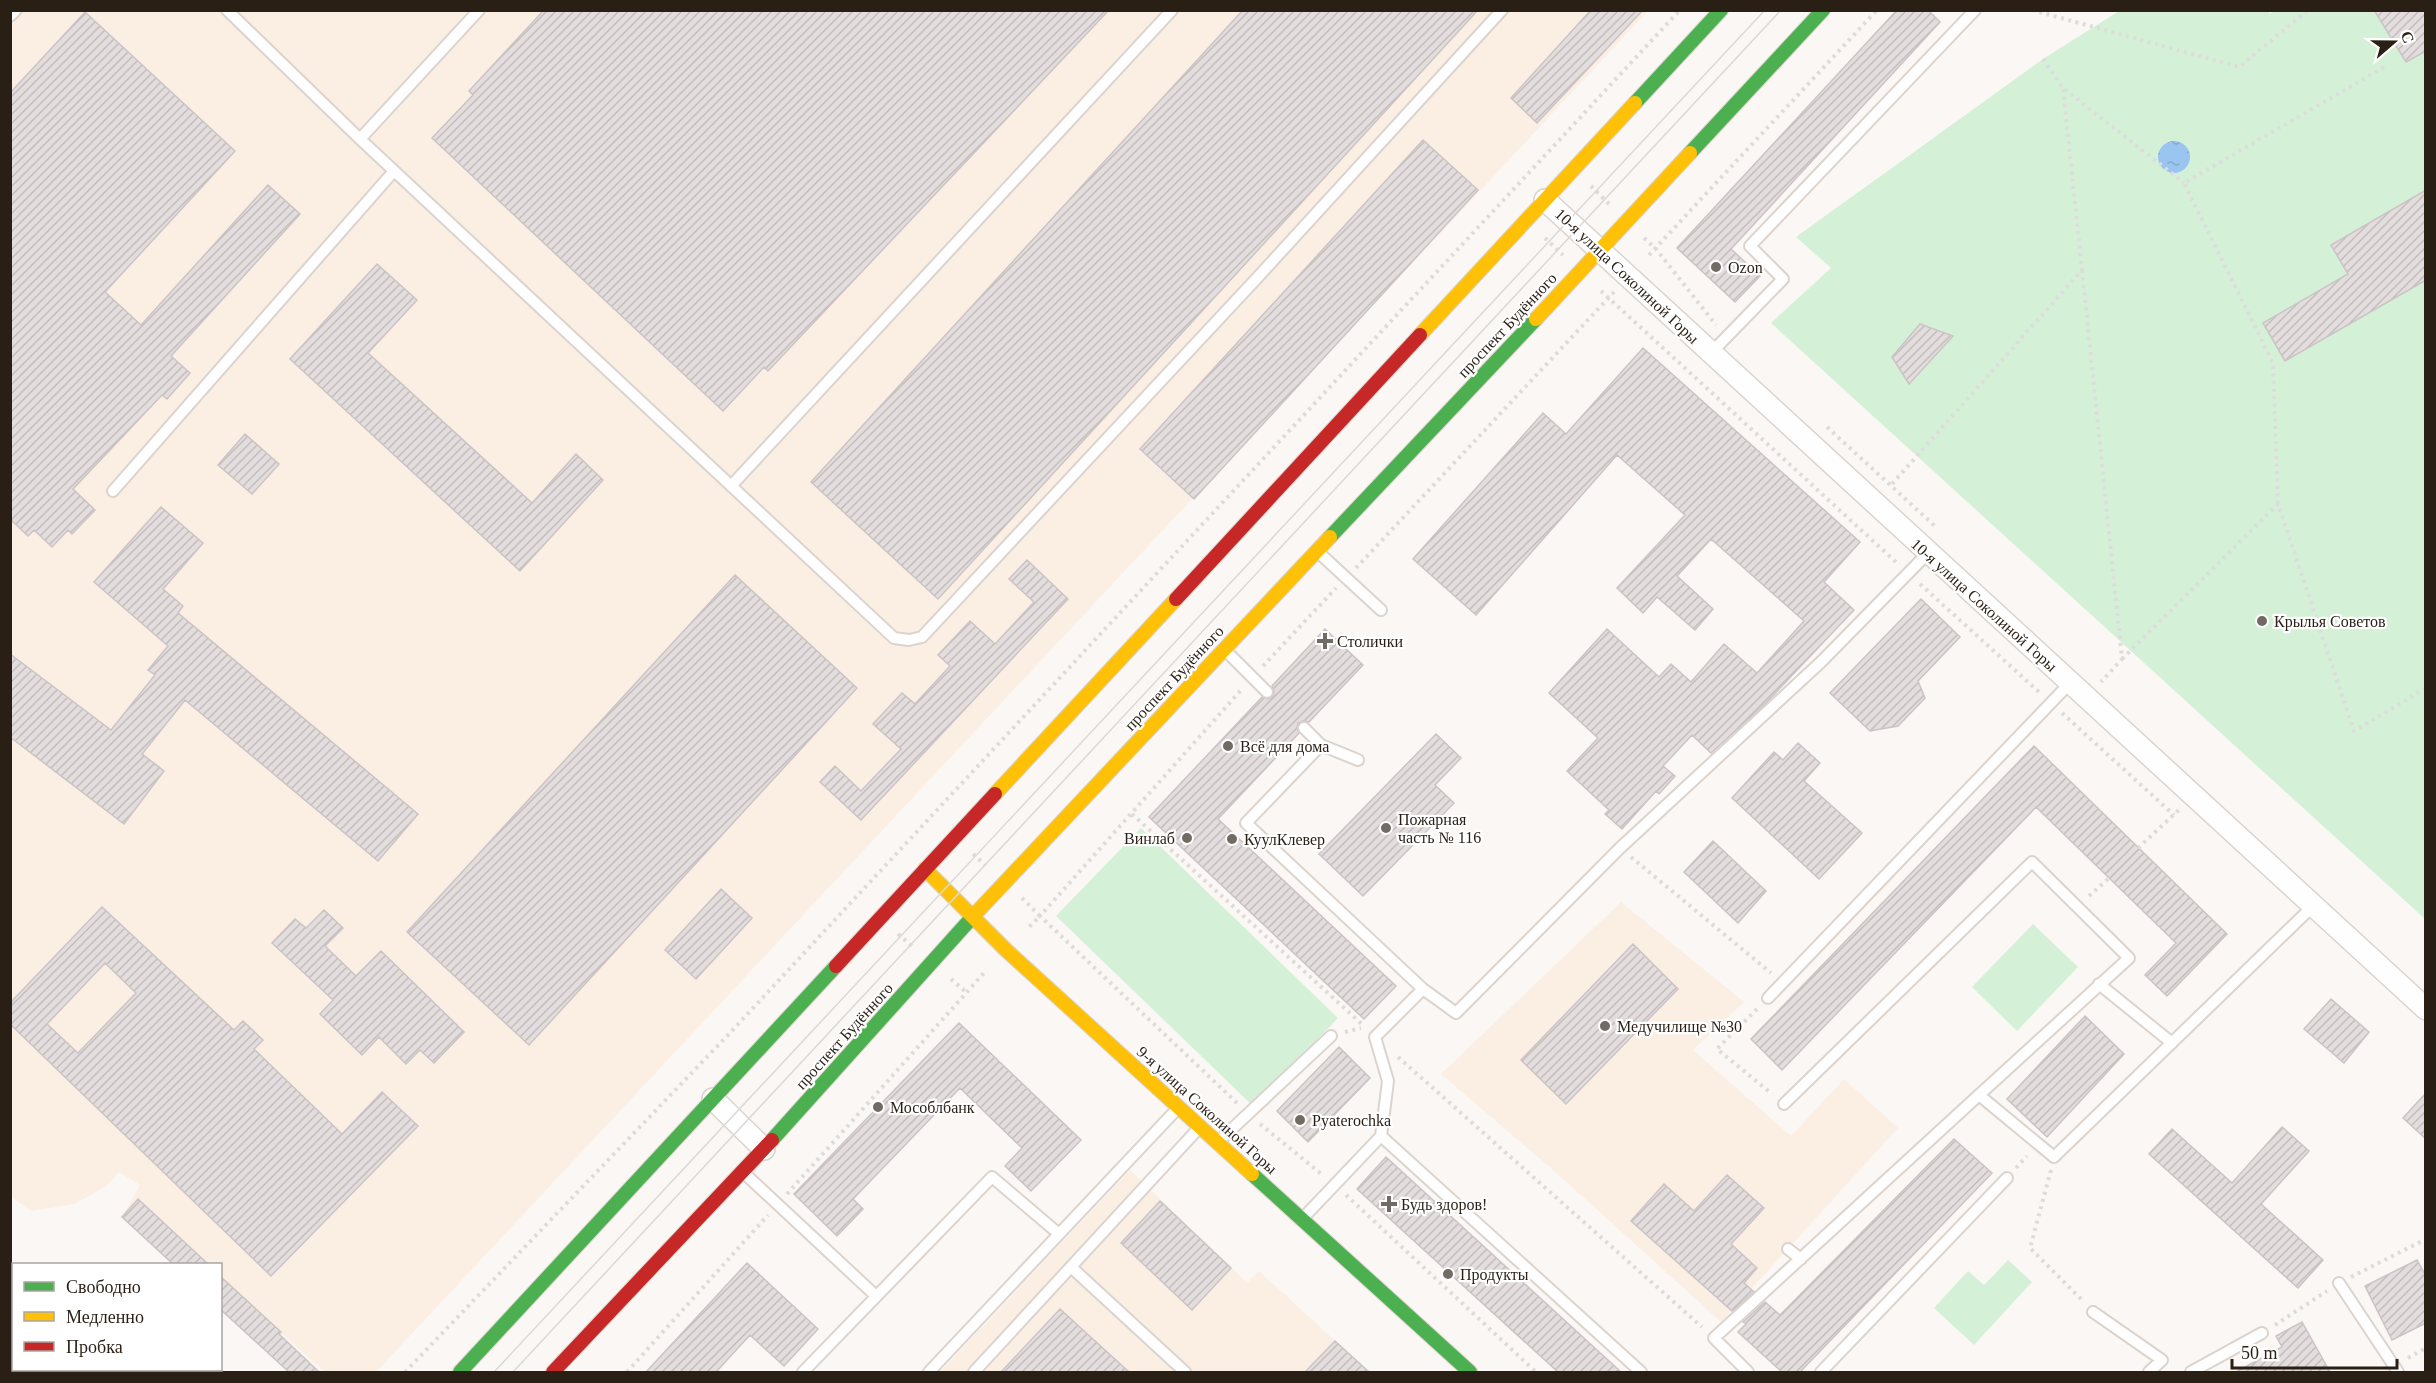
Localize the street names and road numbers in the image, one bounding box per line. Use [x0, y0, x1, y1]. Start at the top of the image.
street label: 10-я улица Соколиной Горы [1551, 205, 1702, 348]
street label: проспект Будённого [1454, 269, 1561, 381]
street label: 10-я улица Соколиной Горы [1907, 535, 2060, 676]
street label: проспект Будённого [1121, 622, 1228, 734]
street label: проспект Будённого [792, 980, 897, 1093]
street label: 9-я улица Соколиной Горы [1133, 1043, 1280, 1178]

